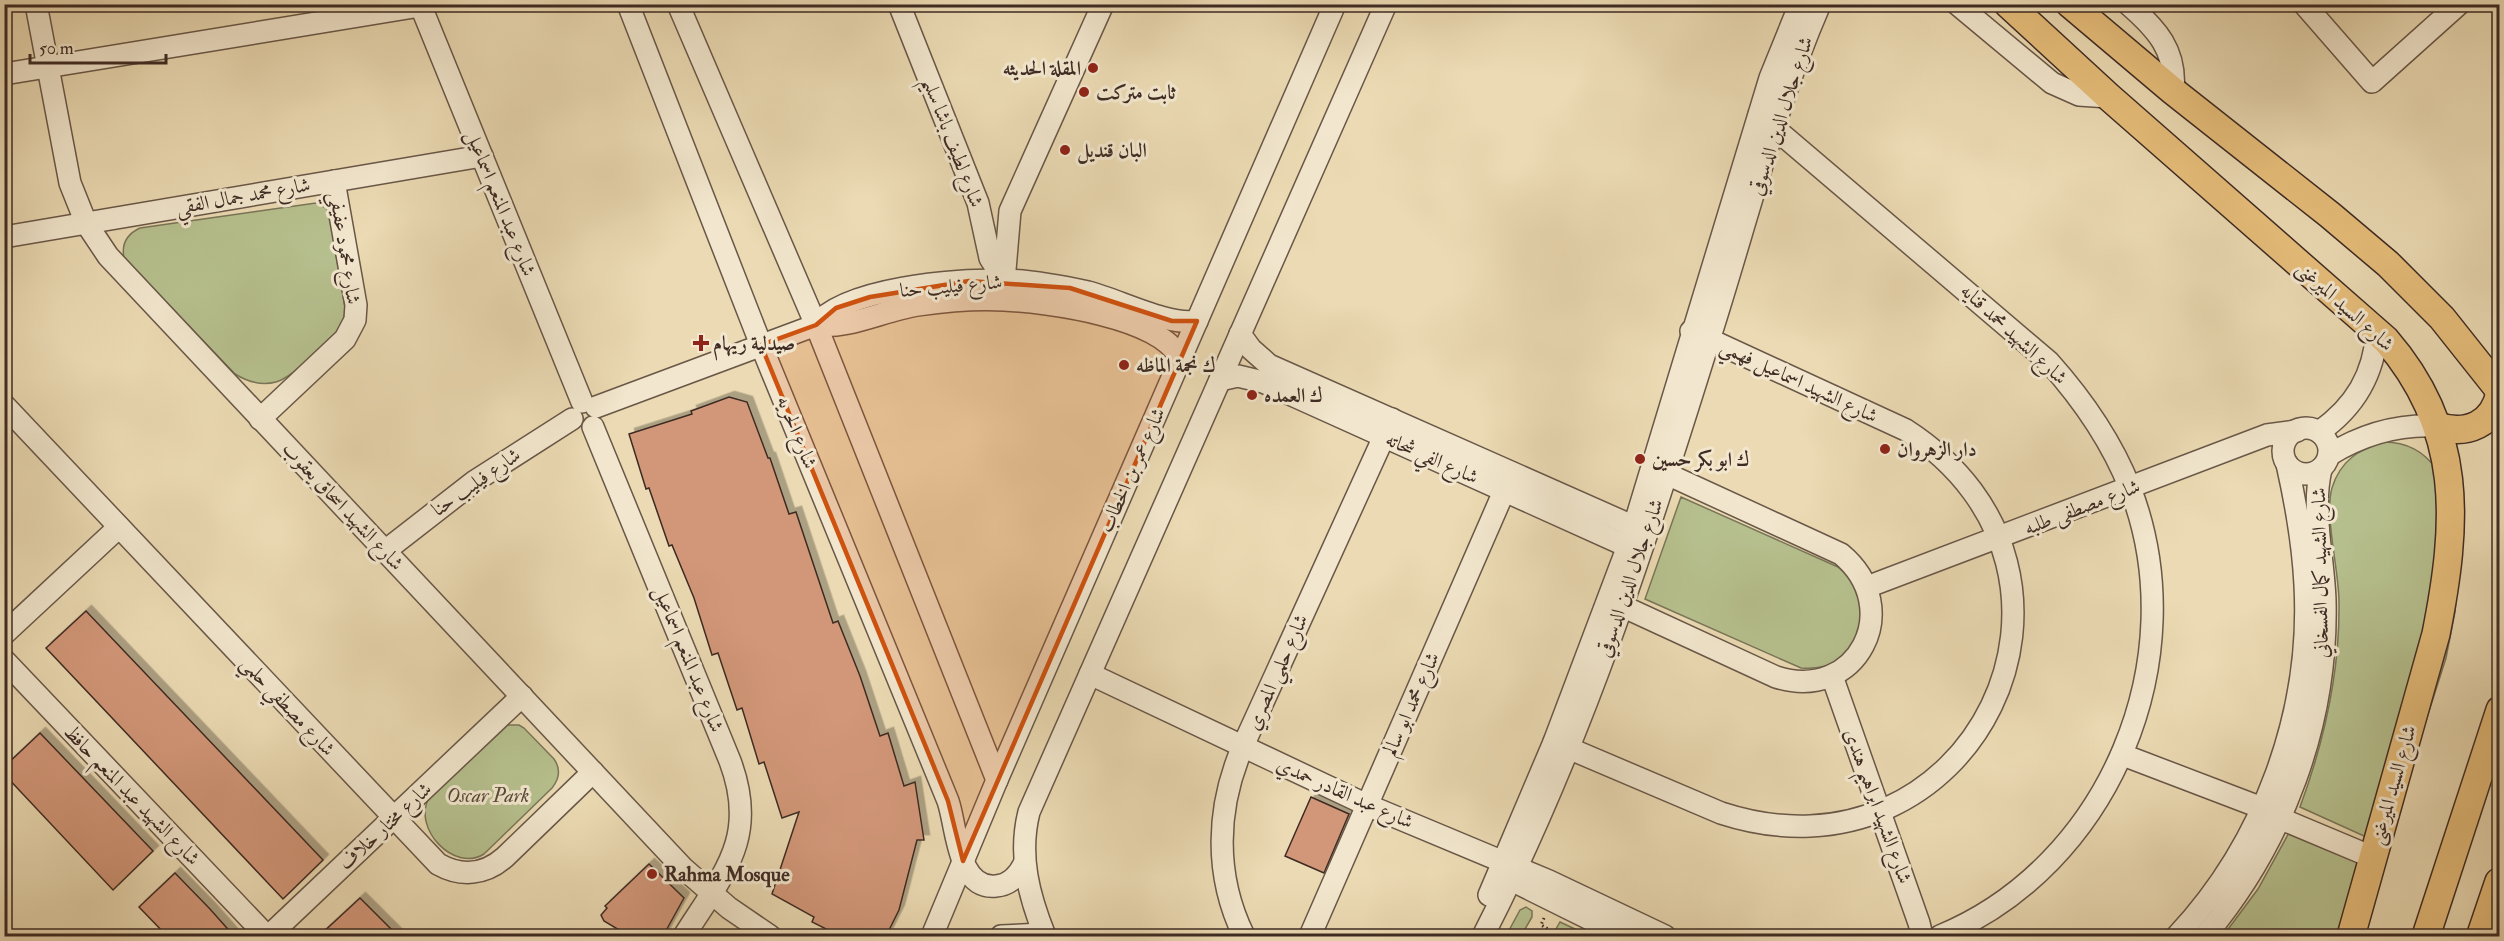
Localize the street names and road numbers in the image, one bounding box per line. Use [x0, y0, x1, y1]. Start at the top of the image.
street label: شارع جلال الدين الدسوقي [1743, 33, 1823, 200]
street label: شارع لطيف باشا سليم [910, 73, 989, 213]
street label: شارع عبد المنعم اسماعيل [455, 126, 542, 282]
street label: شارع محمد جمال الفقي [174, 172, 313, 227]
street label: شارع محمود عفيفي [317, 190, 366, 307]
street label: شارع السيد الميرغنى [2288, 256, 2399, 360]
street label: شارع فيليب حنا [899, 269, 1004, 308]
street label: شارع الشهيد محمد قنايه [1952, 278, 2073, 394]
street label: شارع الشهيد اسماعيل فهمي [1714, 334, 1882, 434]
street label: شارع الحريه [766, 392, 823, 474]
street label: شارع عمر بن الخطاب [1093, 404, 1175, 538]
street label: شارع الفي شحاته [1379, 426, 1482, 496]
street label: شارع الشهيد اسحاق يعقوب [273, 436, 409, 579]
street label: شارع فيليب حنا [427, 442, 528, 526]
street label: شارع مصطفى طلبه [2020, 473, 2145, 545]
street label: شارع الشهيد كمال الفسخاني [2306, 487, 2339, 659]
street label: شارع جلال الدين الدسوقي [1591, 496, 1674, 662]
street label: شارع عبد المنعم اسماعيل [643, 582, 730, 738]
street label: شارع حلمي المصري [1240, 610, 1319, 736]
street label: شارع محمد ابو سالم [1377, 648, 1450, 762]
street label: شارع مصطفي حلمي [230, 651, 341, 766]
street label: شارع الشهيد عبد المنعم حافظ [54, 719, 206, 875]
street label: شارع السيد الميرغنى [2364, 722, 2427, 849]
street label: شارع الشهيد ابراهيم هندى [1832, 725, 1918, 889]
street label: شارع عبد القادر حمدي [1271, 752, 1417, 839]
street label: شارع مختار خلاف [333, 777, 440, 879]

